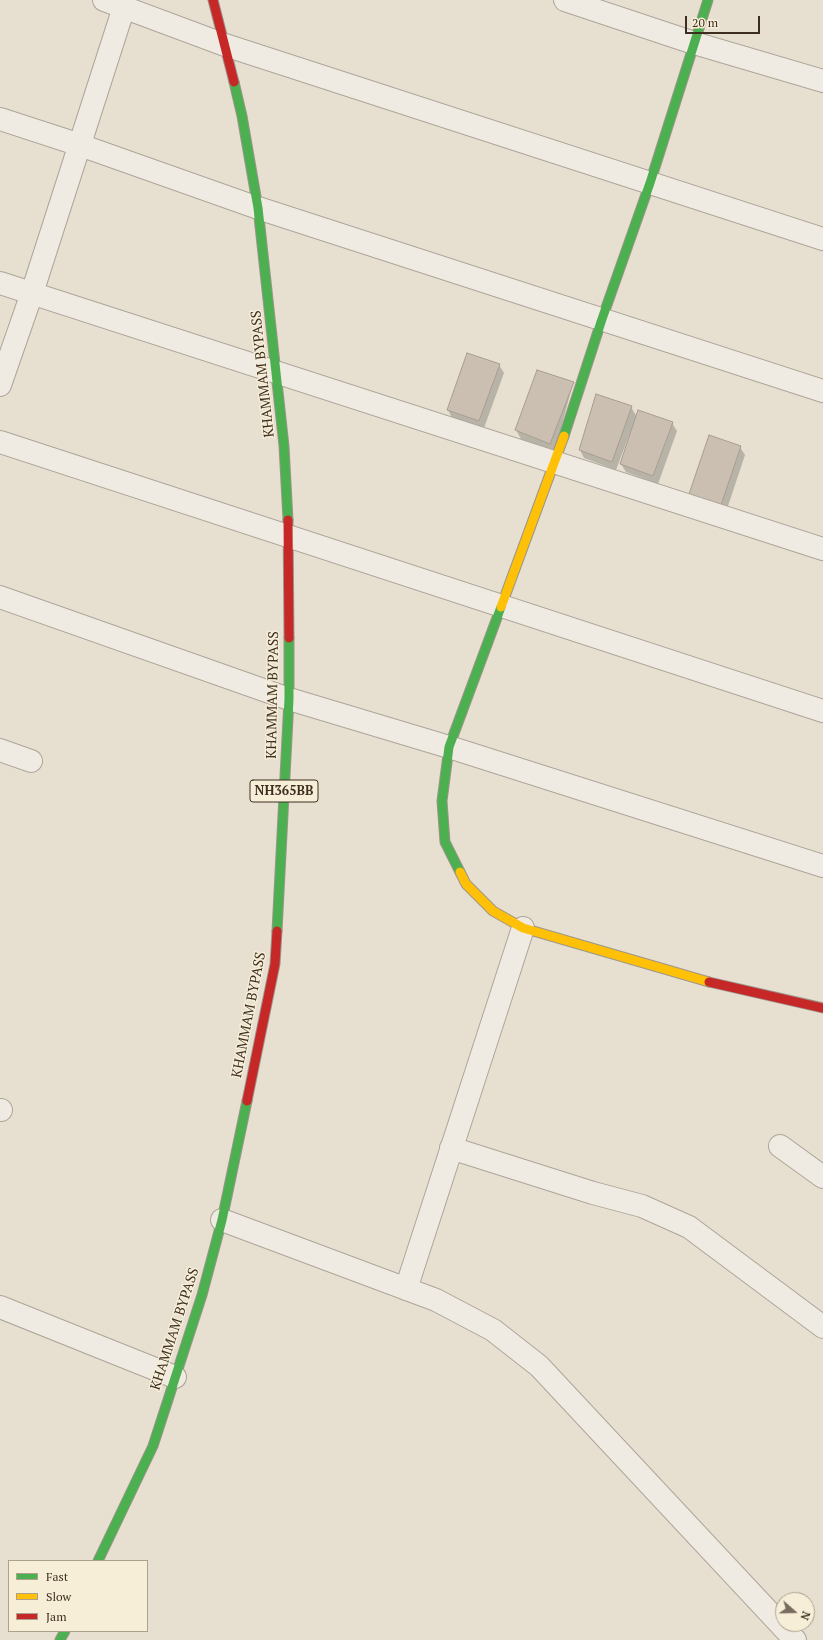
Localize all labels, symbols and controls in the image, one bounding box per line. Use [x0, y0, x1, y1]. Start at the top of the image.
scale bar [687, 8, 762, 34]
text: 20 m [692, 15, 718, 30]
street label: KHAMMAM BYPASS [248, 310, 278, 438]
street label: KHAMMAM BYPASS [263, 631, 283, 759]
road number: NH365BB [250, 780, 318, 802]
street label: KHAMMAM BYPASS [229, 951, 269, 1079]
street label: KHAMMAM BYPASS [147, 1266, 203, 1392]
legend [8, 1560, 148, 1632]
text: Fast [46, 1569, 68, 1584]
text: Slow [46, 1589, 71, 1604]
north arrow [775, 1592, 815, 1632]
text: Jam [46, 1609, 67, 1624]
text: N [797, 1609, 813, 1622]

